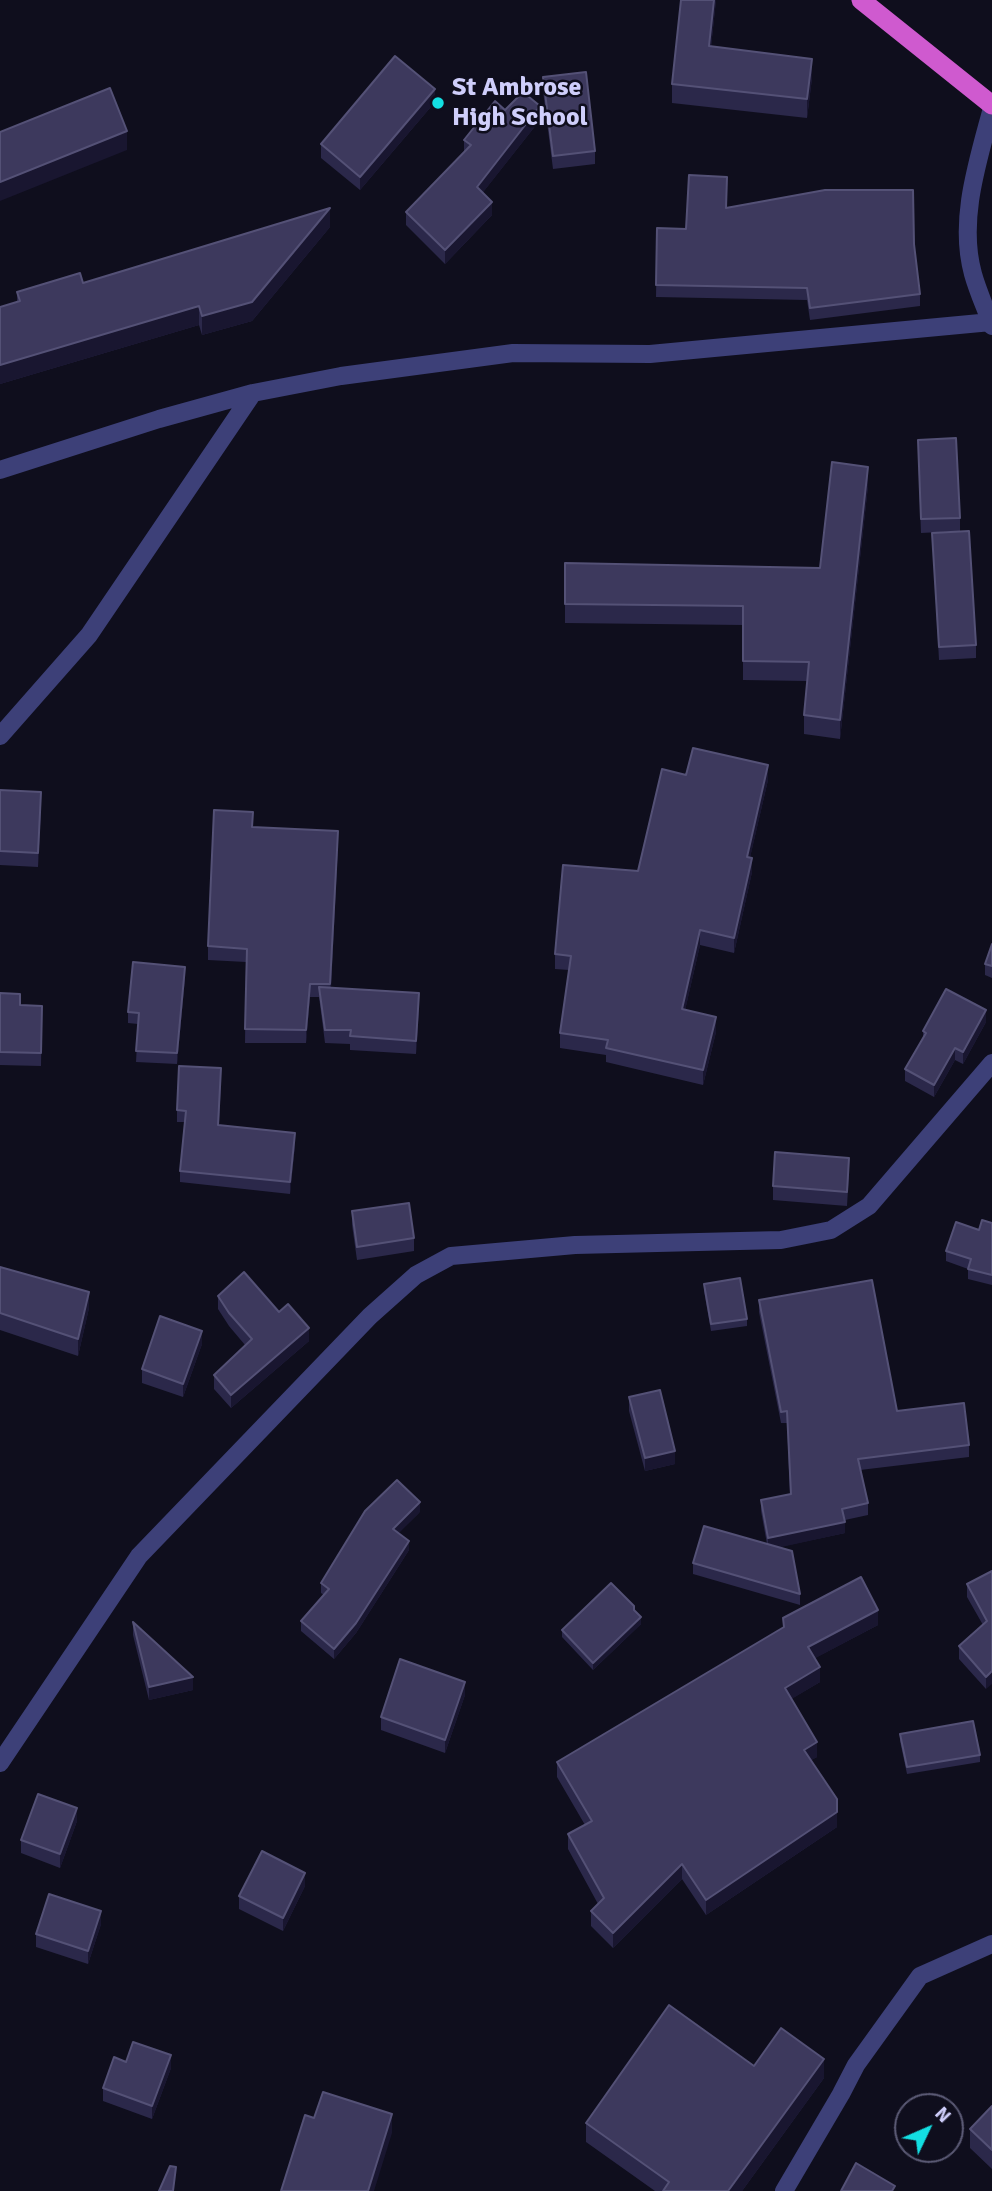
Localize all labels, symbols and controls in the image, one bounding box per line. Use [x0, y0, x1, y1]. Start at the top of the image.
place label: St Ambrose High School [452, 72, 588, 134]
marker: St Ambrose High School [430, 95, 446, 111]
north arrow [894, 2093, 964, 2163]
text: N [929, 2102, 956, 2128]

